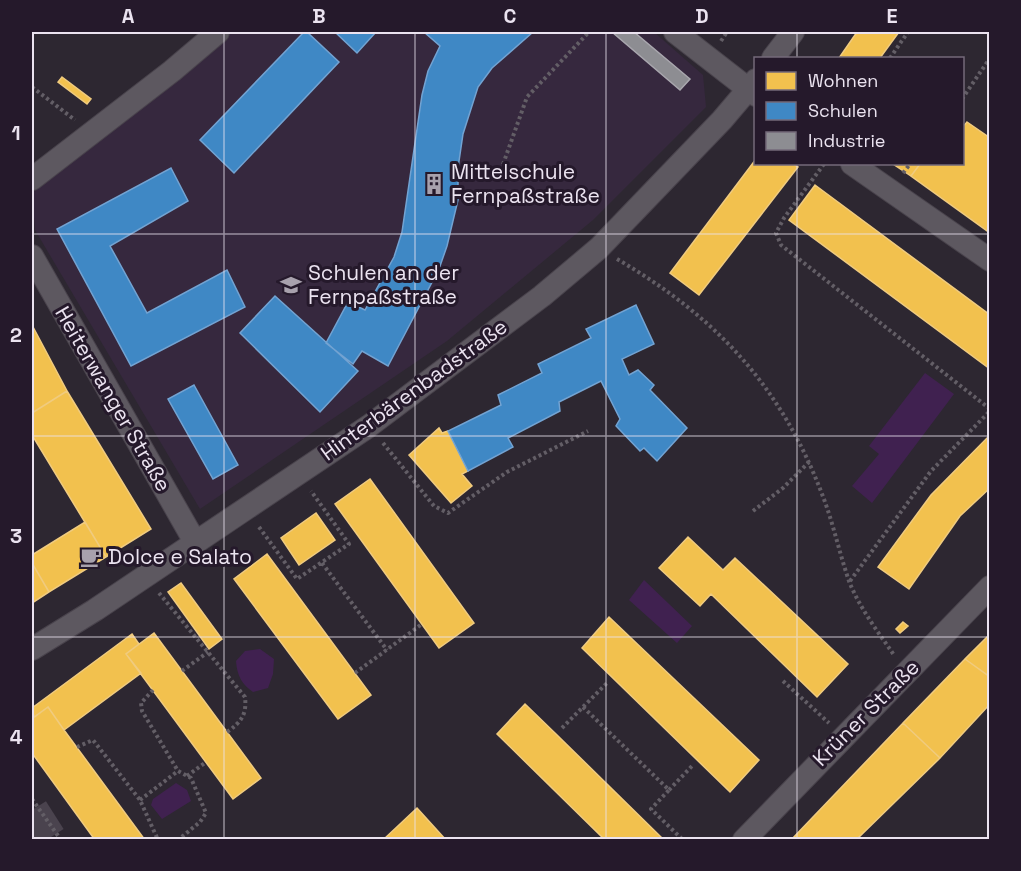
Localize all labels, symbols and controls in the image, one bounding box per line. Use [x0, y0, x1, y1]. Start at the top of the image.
text: A [122, 3, 135, 29]
text: B [312, 3, 326, 29]
text: C [504, 3, 517, 29]
text: D [695, 3, 709, 29]
text: E [886, 3, 898, 29]
legend [754, 57, 964, 165]
text: Wohnen [808, 69, 878, 92]
text: Schulen [808, 99, 878, 122]
text: 1 [11, 120, 21, 146]
text: Industrie [808, 129, 885, 152]
place label: Mittelschule Fernpaßstraße [451, 158, 600, 209]
building icon: Mittelschule Fernpaßstraße [422, 172, 446, 196]
place label: Schulen an der Fernpaßstraße [308, 259, 459, 310]
school or university icon: Schulen an der Fernpaßstraße [279, 273, 303, 297]
street label: Heiterwanger Straße [49, 301, 178, 496]
street label: Hinterbärenbadstraße [315, 313, 512, 466]
text: 2 [10, 322, 22, 348]
text: 3 [10, 523, 22, 549]
place label: Dolce e Salato [108, 543, 252, 570]
cafe icon: Dolce e Salato [79, 545, 103, 569]
street label: Krüner Straße [807, 654, 925, 772]
text: 4 [10, 724, 23, 750]

